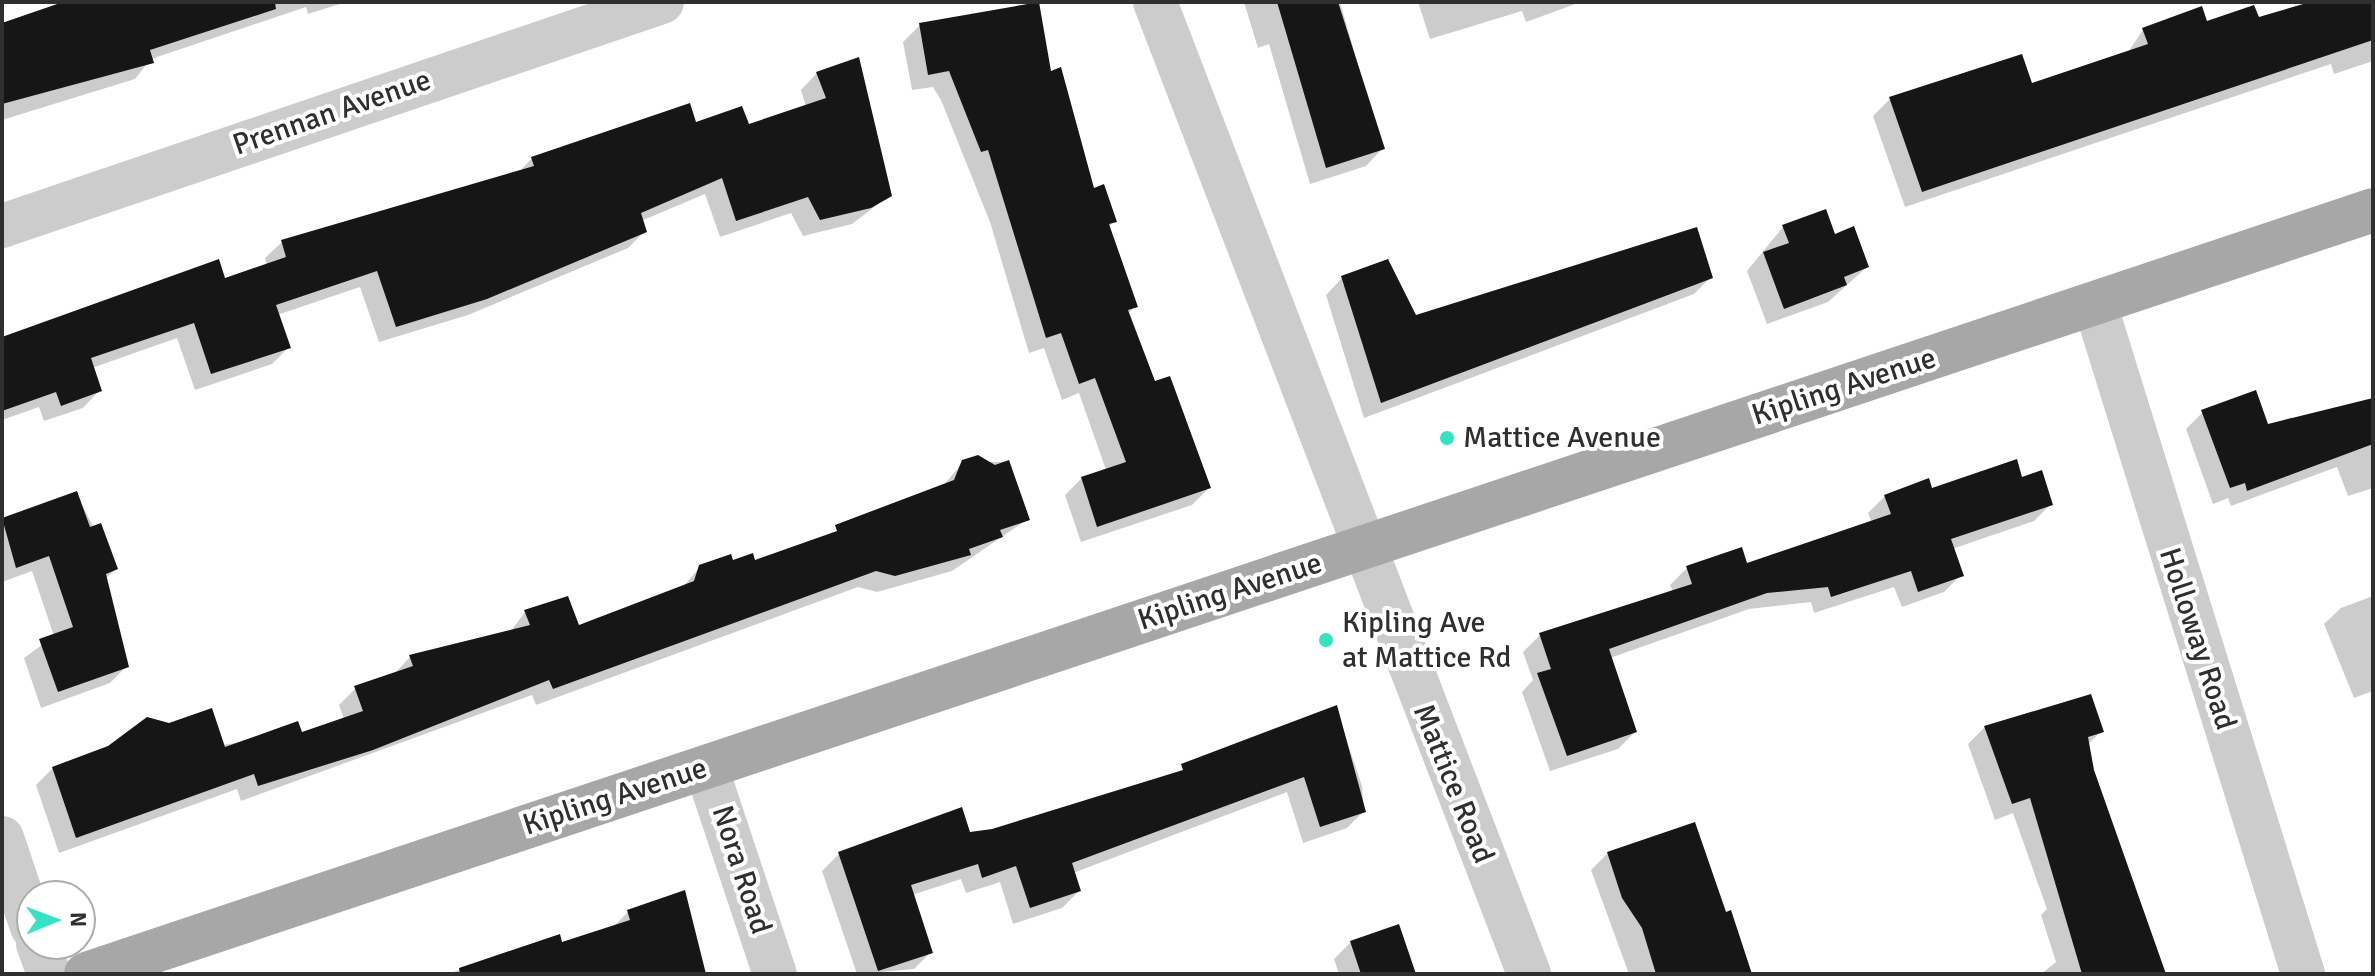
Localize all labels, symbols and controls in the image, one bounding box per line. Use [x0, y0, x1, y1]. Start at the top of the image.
street label: Prennan Avenue [228, 62, 436, 164]
street label: Kipling Avenue [1747, 340, 1941, 434]
place label: Mattice Avenue [1463, 420, 1661, 456]
marker: Mattice Avenue [1438, 429, 1456, 447]
street label: Holloway Road [2151, 543, 2243, 735]
street label: Kipling Avenue [1133, 545, 1327, 639]
place label: Kipling Ave at Mattice Rd [1342, 605, 1512, 676]
marker: Kipling Ave at Mattice Rd [1317, 631, 1335, 649]
street label: Mattice Road [1405, 699, 1501, 869]
street label: Kipling Avenue [518, 750, 712, 844]
street label: Nora Road [703, 801, 779, 939]
north arrow [16, 880, 96, 960]
text: N [65, 912, 92, 927]

